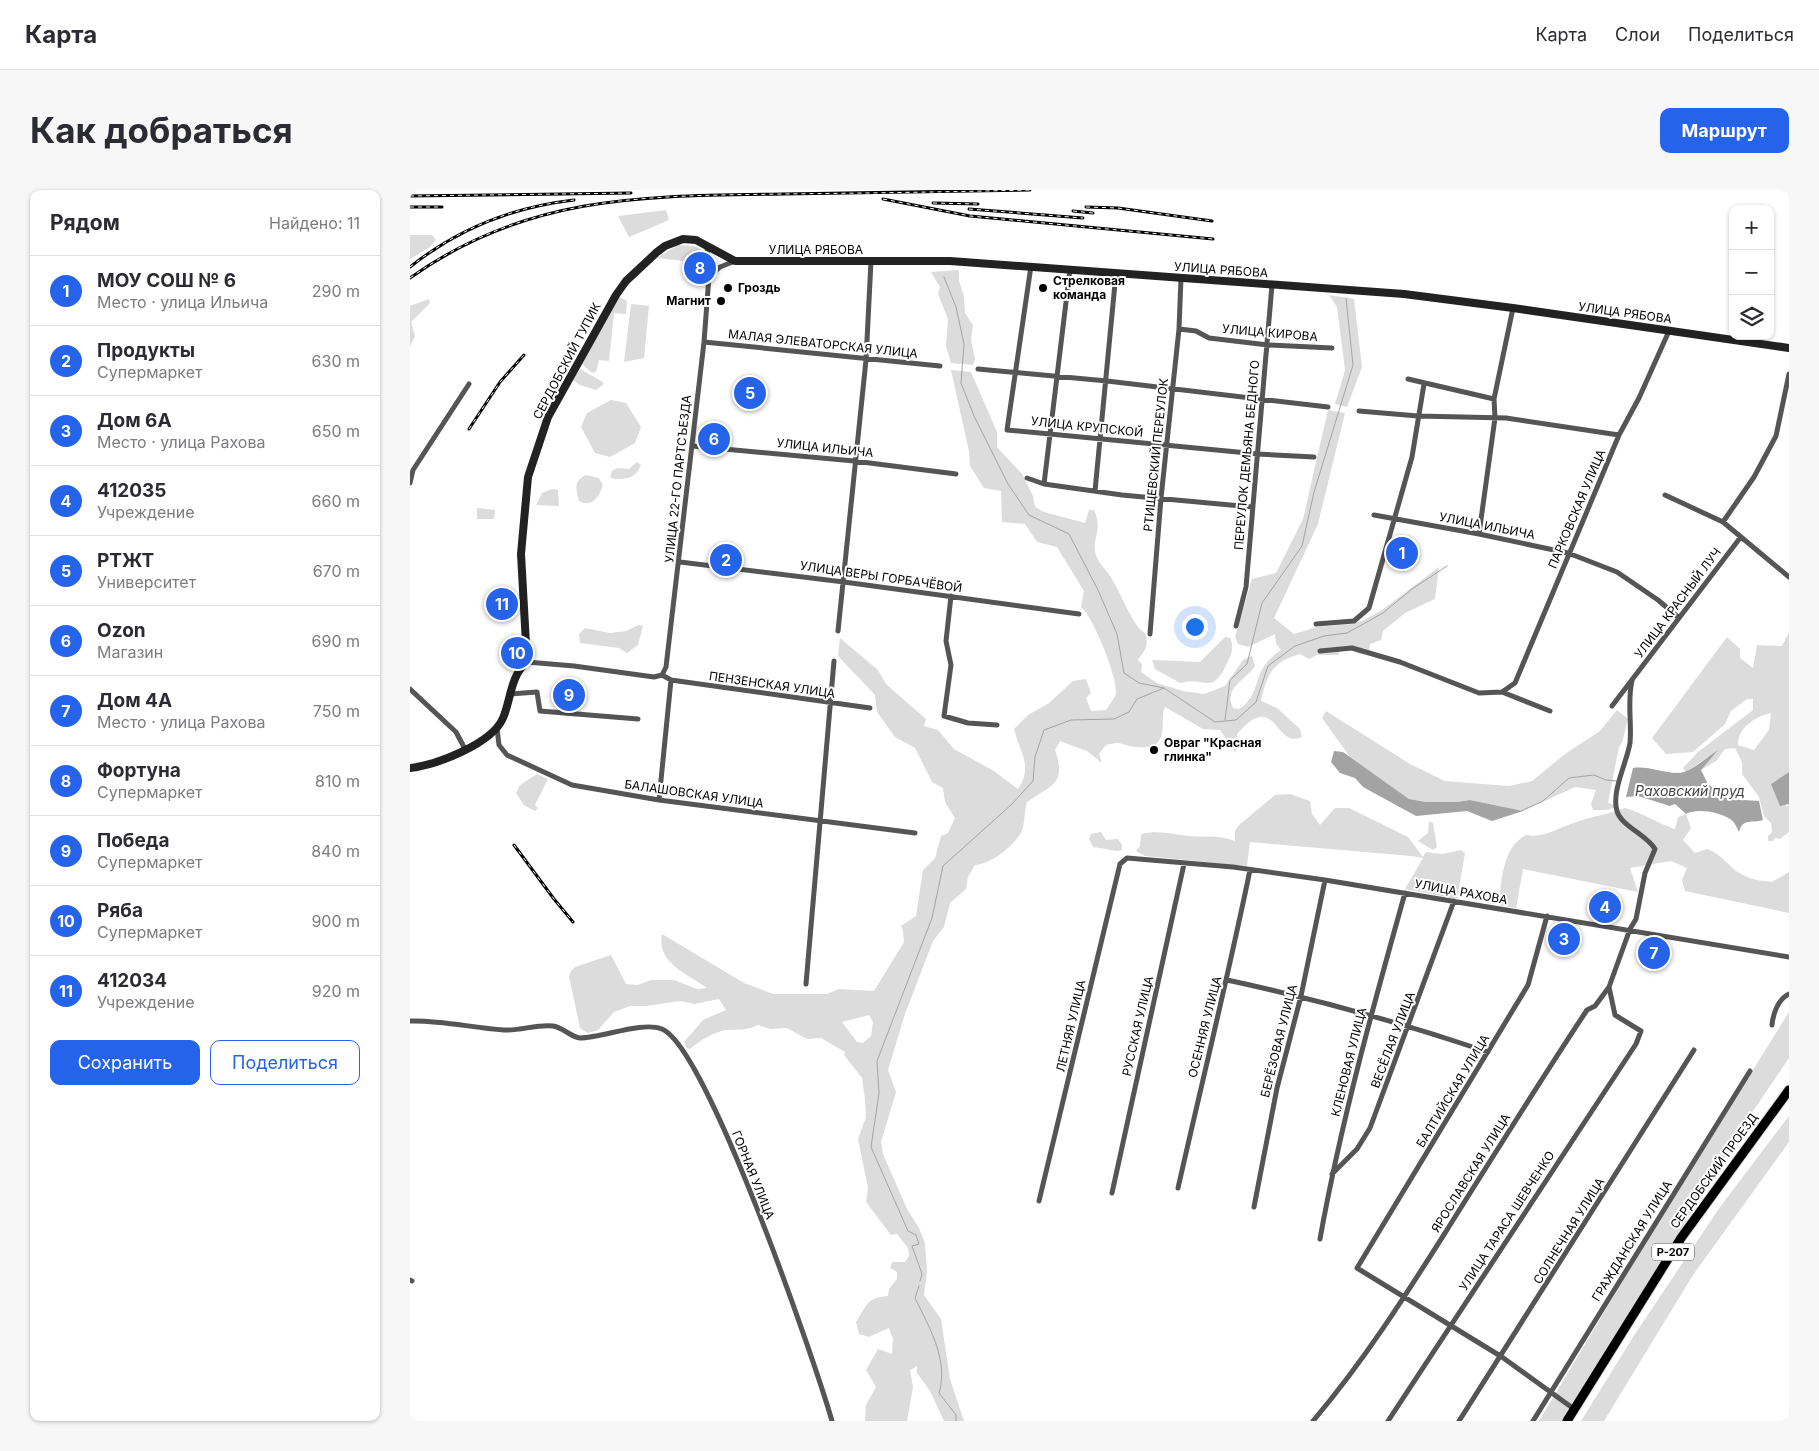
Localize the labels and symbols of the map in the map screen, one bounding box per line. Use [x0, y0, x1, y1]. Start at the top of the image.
street label: УЛИЦА РЯБОВА [769, 242, 863, 257]
pin: 8 [684, 249, 716, 287]
street label: УЛИЦА РЯБОВА [1173, 259, 1269, 280]
place label: Стрелковая команда [1053, 273, 1125, 302]
place label: Гроздь [738, 280, 781, 295]
marker: Гроздь [722, 282, 734, 294]
marker: Стрелковая команда [1037, 282, 1049, 294]
place label: Магнит [666, 293, 711, 308]
marker: Магнит [715, 295, 727, 307]
street label: УЛИЦА РЯБОВА [1577, 299, 1673, 326]
street label: СЕРДОБСКИЙ ТУПИК [529, 300, 604, 422]
street label: УЛИЦА КИРОВА [1222, 321, 1318, 344]
street label: МАЛАЯ ЭЛЕВАТОРСКАЯ УЛИЦА [728, 326, 919, 361]
street label: ПЕРЕУЛОК ДЕМЬЯНА БЕДНОГО [1231, 359, 1262, 551]
pin: 5 [734, 374, 766, 412]
street label: РТИЩЕВСКИЙ ПЕРЕУЛОК [1140, 377, 1171, 532]
street label: УЛИЦА 22-ГО ПАРТСЪЕЗДА [661, 394, 694, 564]
street label: УЛИЦА КРУПСКОЙ [1030, 413, 1144, 440]
pin: 6 [698, 420, 730, 458]
street label: УЛИЦА ИЛЬИЧА [776, 435, 874, 460]
street label: ПАРКОВСКАЯ УЛИЦА [1545, 447, 1608, 571]
street label: УЛИЦА ИЛЬИЧА [1438, 509, 1536, 542]
pin: 1 [1386, 534, 1418, 572]
pin: 2 [710, 541, 742, 579]
street label: УЛИЦА КРАСНЫЙ ЛУЧ [1631, 545, 1724, 661]
street label: УЛИЦА ВЕРЫ ГОРБАЧЁВОЙ [799, 558, 963, 595]
pin: 11 [486, 585, 518, 623]
your location [1182, 614, 1208, 640]
pin: 10 [501, 634, 533, 672]
street label: ПЕНЗЕНСКАЯ УЛИЦА [708, 668, 836, 701]
pin: 9 [553, 676, 585, 714]
place label: Овраг "Красная глинка" [1164, 735, 1261, 764]
marker: Овраг "Красная глинка" [1148, 744, 1160, 756]
street label: БАЛАШОВСКАЯ УЛИЦА [623, 776, 765, 811]
water label: Раховский пруд [1635, 782, 1745, 799]
street label: УЛИЦА РАХОВА [1413, 876, 1509, 907]
pin: 4 [1589, 888, 1621, 926]
pin: 3 [1548, 920, 1580, 958]
pin: 7 [1638, 934, 1670, 972]
street label: РУССКАЯ УЛИЦА [1119, 974, 1156, 1077]
street label: ОСЕННЯЯ УЛИЦА [1185, 974, 1224, 1079]
street label: ЛЕТНЯЯ УЛИЦА [1053, 978, 1088, 1073]
street label: БЕРЁЗОВАЯ УЛИЦА [1257, 983, 1300, 1099]
street label: ВЕСЁЛАЯ УЛИЦА [1367, 990, 1418, 1090]
street label: КЛЕНОВАЯ УЛИЦА [1328, 1006, 1369, 1118]
street label: БАЛТИЙСКАЯ УЛИЦА [1413, 1031, 1492, 1150]
street label: СЕРДОБСКИЙ ПРОЕЗД [1667, 1110, 1761, 1231]
street label: ЯРОСЛАВСКАЯ УЛИЦА [1428, 1111, 1513, 1235]
street label: ГОРНАЯ УЛИЦА [729, 1128, 778, 1221]
street label: УЛИЦА ТАРАСА ШЕВЧЕНКО [1456, 1148, 1557, 1293]
street label: СОЛНЕЧНАЯ УЛИЦА [1530, 1175, 1607, 1287]
street label: ГРАЖДАНСКАЯ УЛИЦА [1588, 1178, 1675, 1304]
road number: Р-207 [1652, 1244, 1694, 1260]

